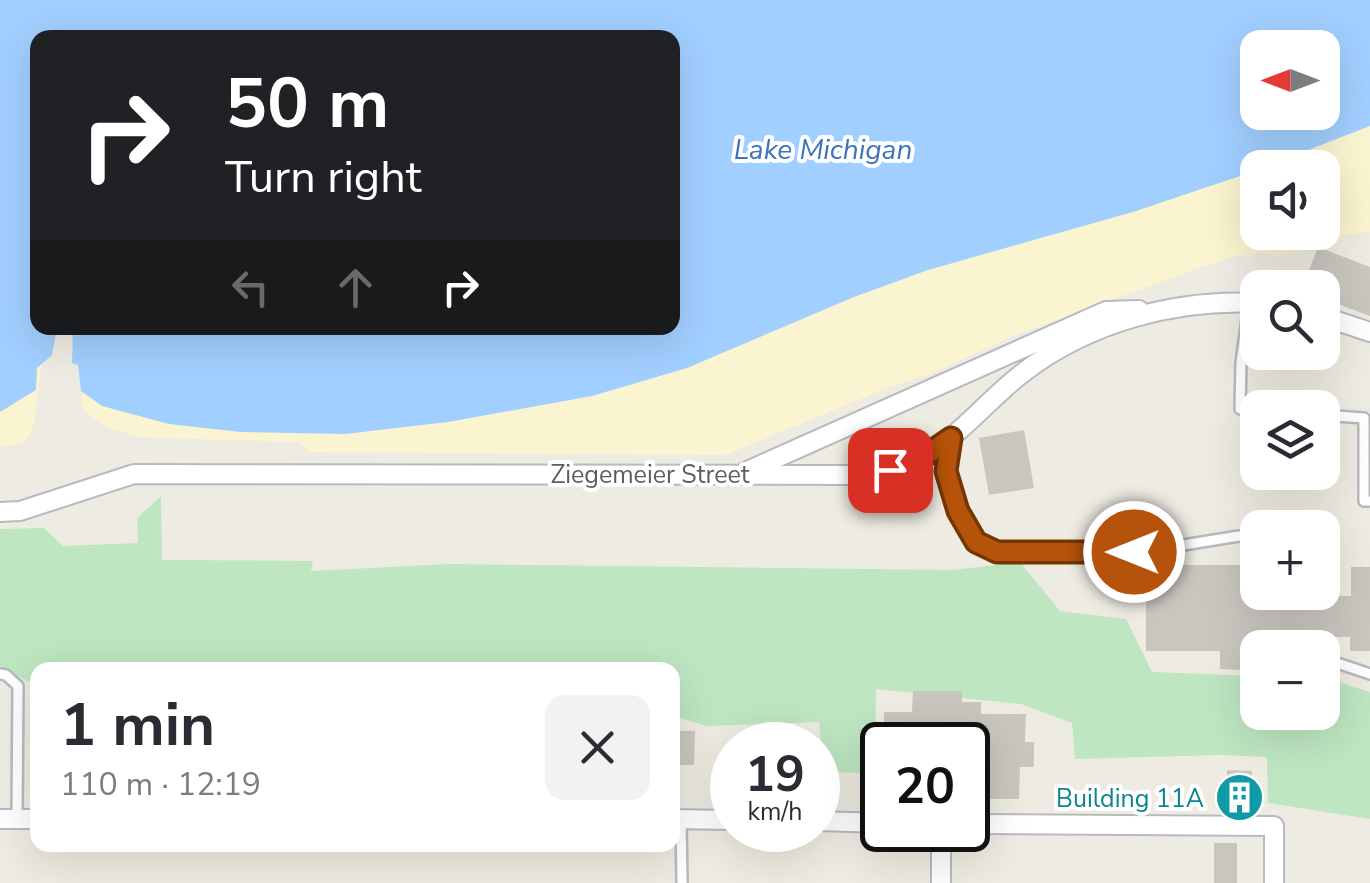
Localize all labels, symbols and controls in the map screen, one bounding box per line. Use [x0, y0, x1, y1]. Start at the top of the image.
north arrow [1240, 30, 1340, 130]
map controls [1240, 30, 1340, 730]
text: 50 m [225, 56, 389, 152]
icon: right [60, 70, 190, 200]
water label: Lake Michigan [734, 131, 912, 169]
text: Turn right [225, 147, 422, 208]
button: sound [1240, 150, 1340, 250]
icon: left [223, 260, 278, 315]
icon: ahead [328, 260, 383, 315]
icon: right [433, 260, 488, 315]
button: search [1240, 270, 1340, 370]
button: layers [1240, 390, 1340, 490]
pin [848, 428, 933, 513]
icon: arrive [863, 443, 918, 498]
street label: Ziegemeier Street [550, 458, 750, 492]
position arrow [1082, 500, 1186, 604]
button: + [1240, 510, 1340, 610]
button: − [1240, 630, 1340, 730]
text: 1 min [60, 684, 215, 766]
button: close [545, 695, 650, 800]
speed limit sign: 20 [860, 722, 990, 852]
text: 19 [745, 740, 805, 809]
text: 110 m · 12:19 [60, 763, 261, 806]
building icon: Building 11A [1213, 772, 1265, 824]
place label: Building 11A [1056, 782, 1204, 816]
text: km/h [747, 795, 803, 829]

